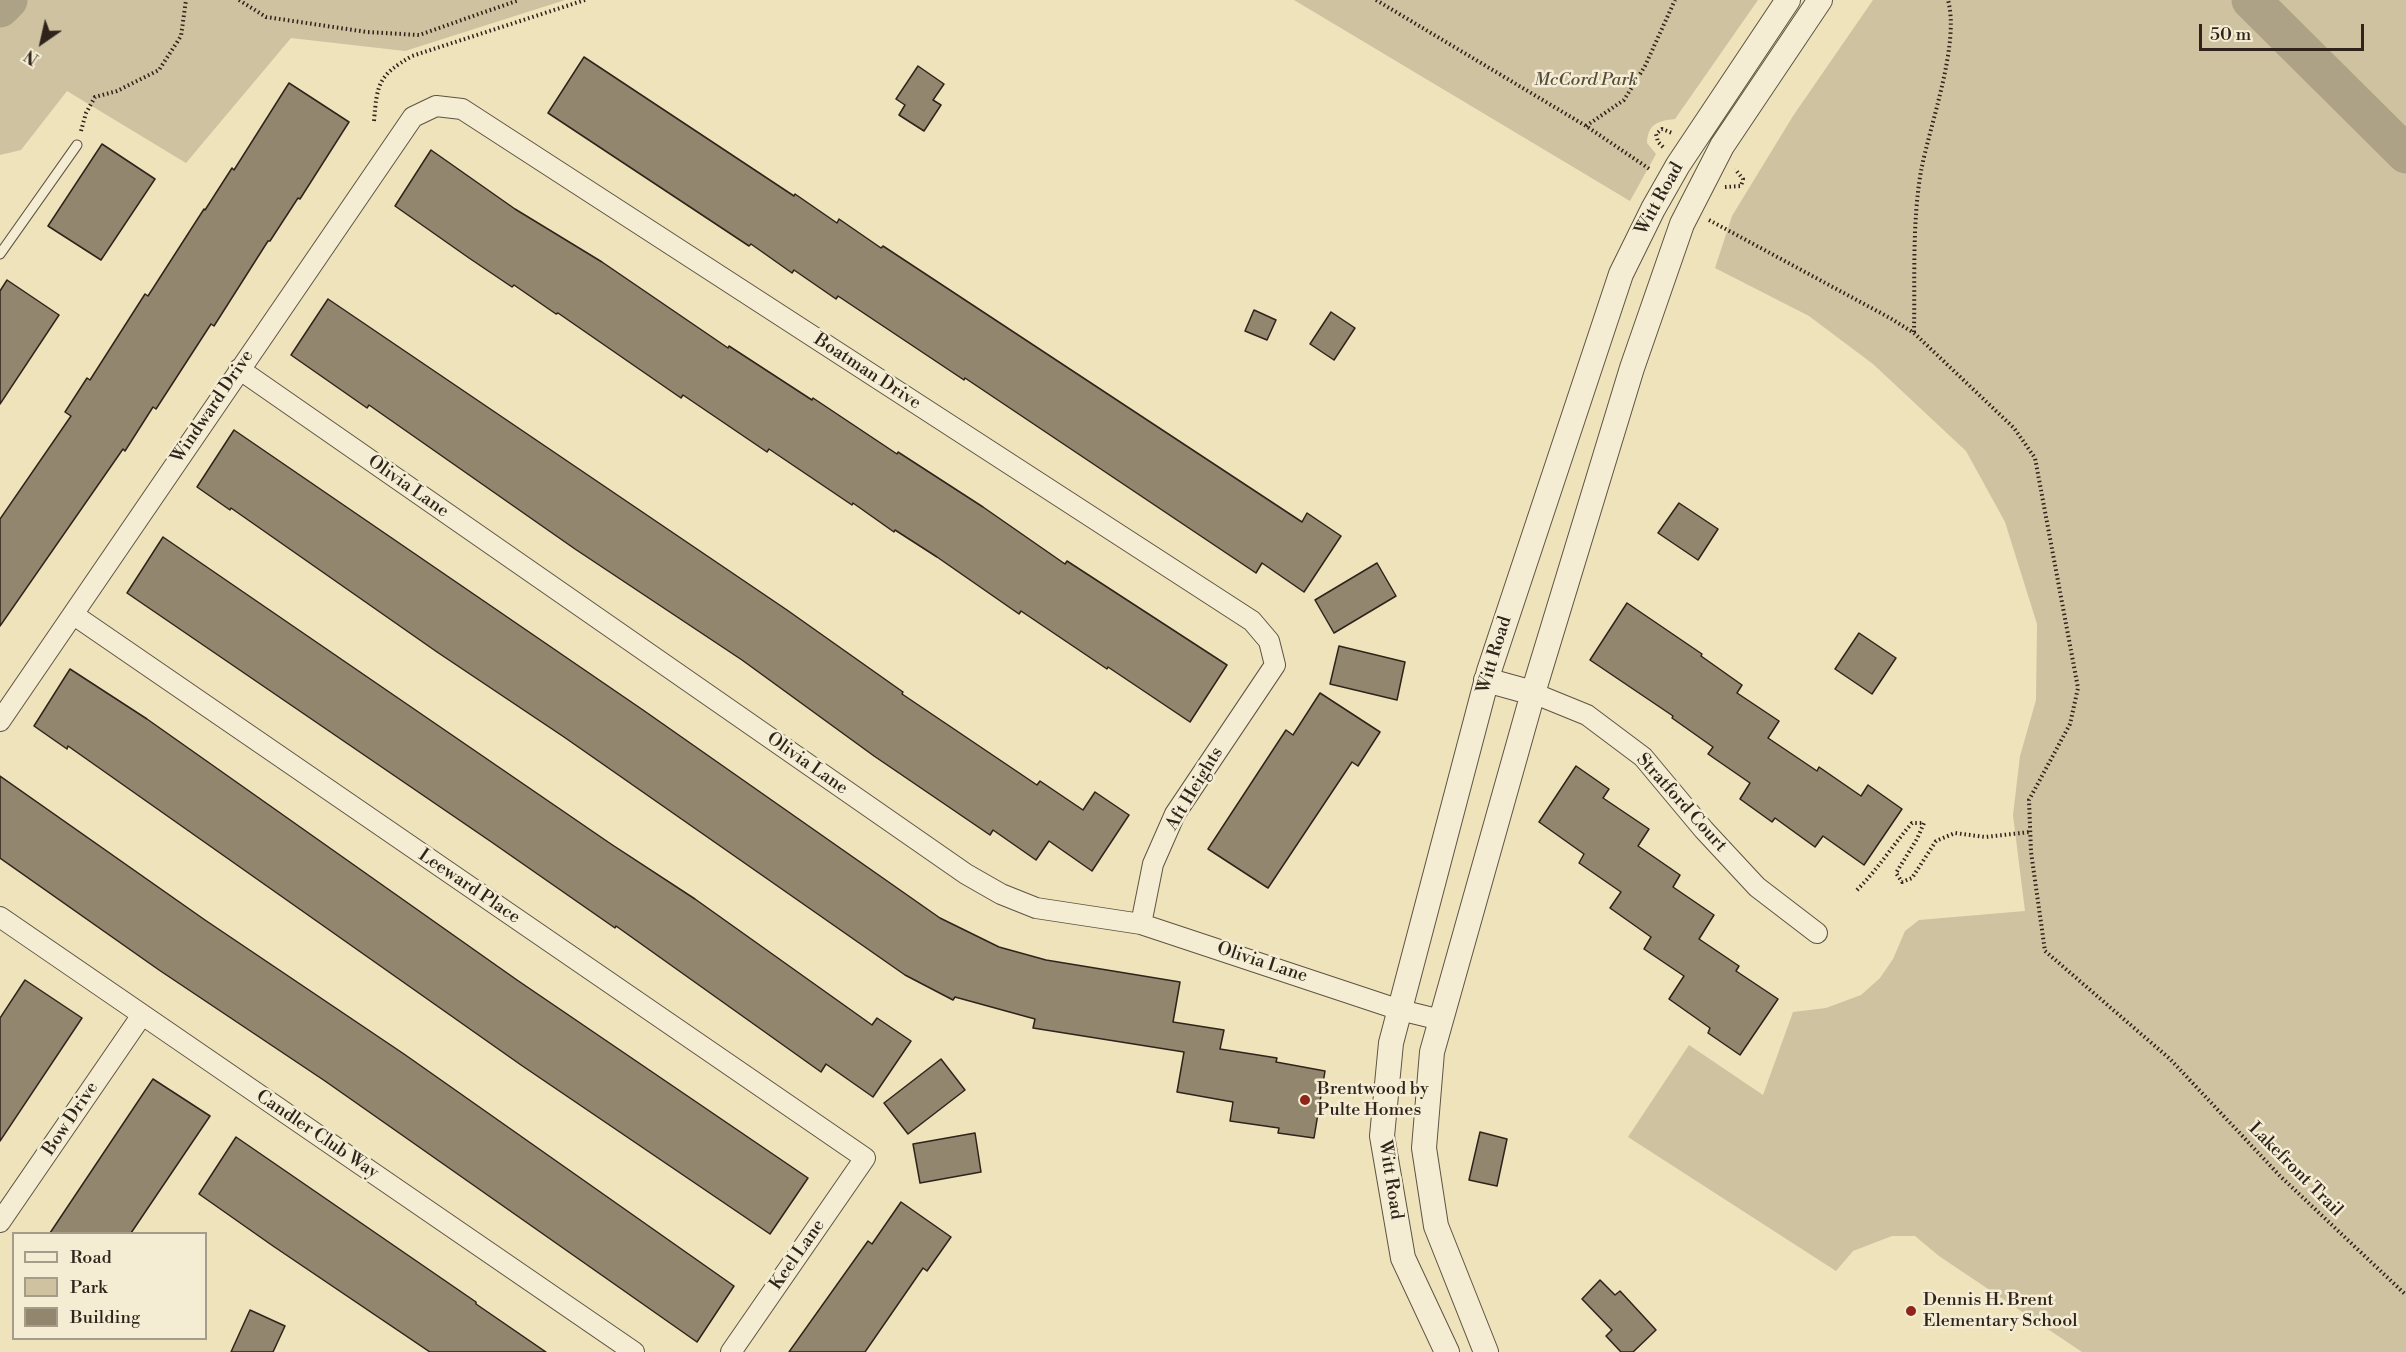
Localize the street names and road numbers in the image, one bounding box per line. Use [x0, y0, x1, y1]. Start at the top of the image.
street label: Witt Road [1631, 159, 1689, 239]
street label: Boatman Drive [809, 329, 925, 415]
street label: Windward Drive [167, 346, 259, 468]
street label: Olivia Lane [363, 451, 453, 523]
street label: Witt Road [1473, 614, 1517, 696]
street label: Olivia Lane [762, 728, 852, 800]
street label: Aft Heights [1162, 743, 1228, 835]
street label: Stratford Court [1631, 749, 1731, 857]
street label: Leeward Place [414, 845, 524, 929]
street label: Olivia Lane [1214, 938, 1310, 988]
street label: Bow Drive [38, 1078, 104, 1160]
street label: Candler Club Way [252, 1086, 382, 1184]
street label: Lakefront Trail [2243, 1118, 2347, 1222]
street label: Witt Road [1373, 1139, 1407, 1221]
street label: Keel Lane [766, 1216, 830, 1294]

